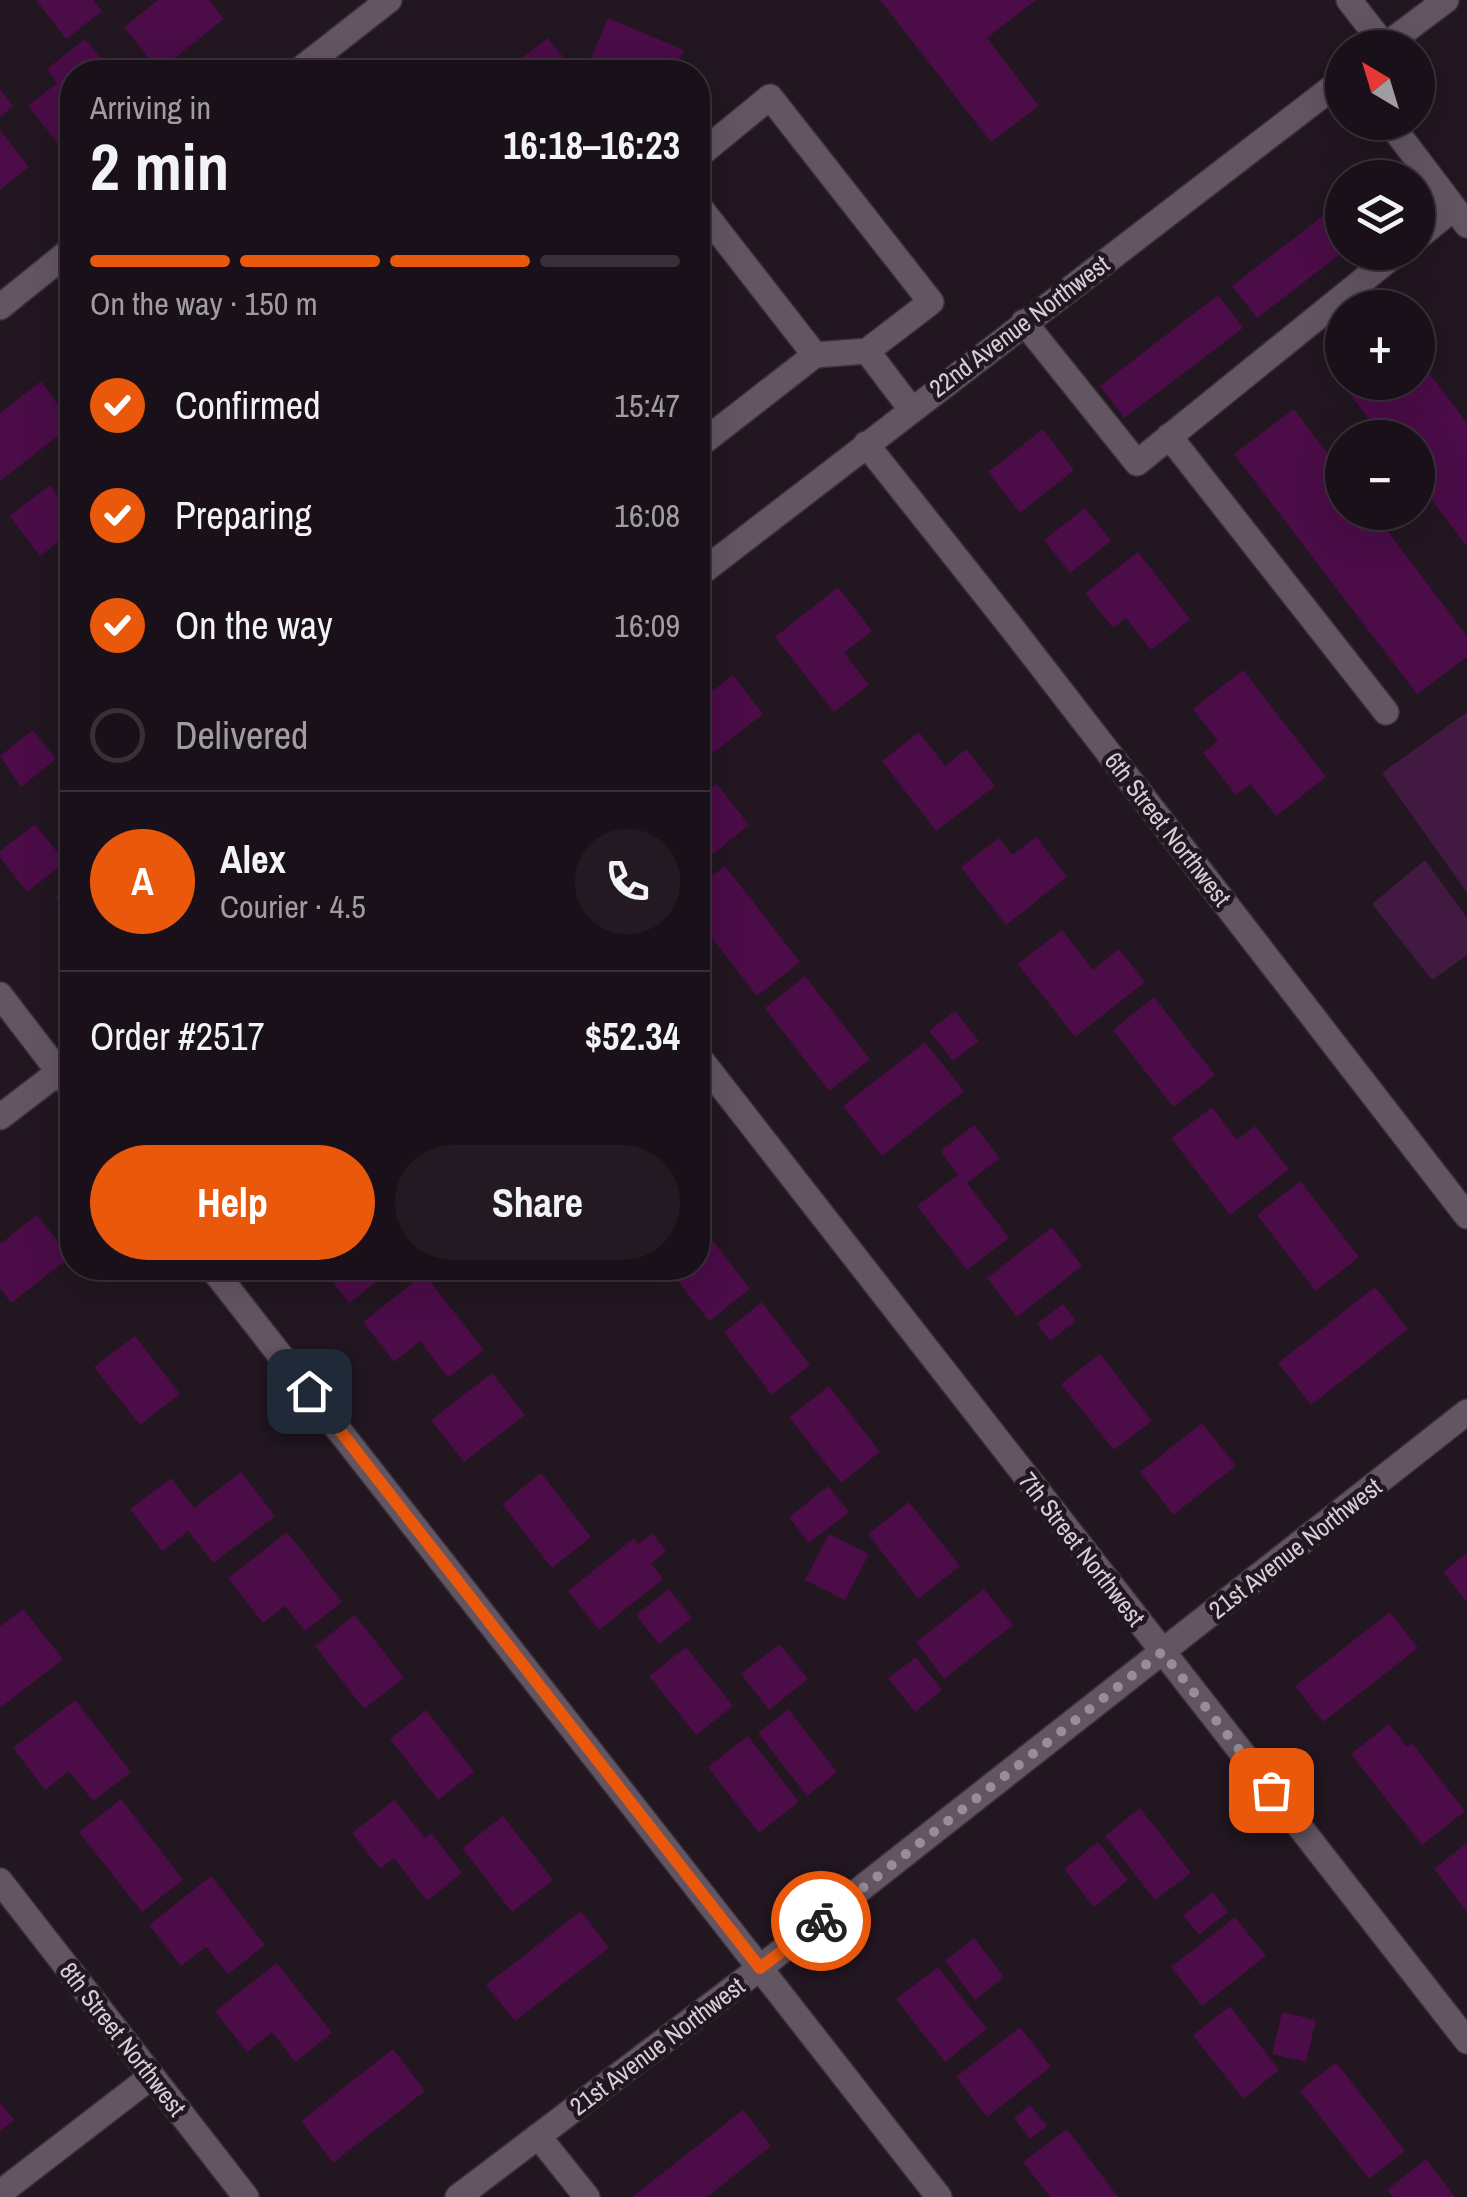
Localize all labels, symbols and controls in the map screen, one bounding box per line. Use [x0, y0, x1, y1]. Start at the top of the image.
north arrow [1325, 30, 1435, 140]
map controls [1325, 30, 1435, 530]
text: Arriving in [90, 86, 211, 129]
text: 16:18–16:23 [503, 120, 680, 171]
text: 2 min [90, 123, 229, 210]
button: layers [1325, 160, 1435, 270]
street label: 22nd Avenue Northwest [922, 247, 1116, 405]
text: On the way · 150 m [90, 282, 318, 325]
button: + [1325, 290, 1435, 400]
icon: check [90, 378, 145, 433]
text: Confirmed [175, 380, 320, 431]
text: 15:47 [614, 384, 680, 427]
button: − [1325, 420, 1435, 530]
icon: check [90, 488, 145, 543]
text: Preparing [175, 490, 312, 541]
text: 16:08 [614, 494, 680, 537]
icon: check [90, 598, 145, 653]
text: On the way [175, 600, 333, 651]
text: 16:09 [614, 604, 680, 647]
text: Delivered [175, 710, 308, 761]
street label: 6th Street Northwest [1097, 745, 1239, 913]
button: phone [575, 829, 680, 934]
text: Alex [220, 834, 286, 885]
text: A [131, 856, 154, 907]
text: Courier · 4.5 [220, 885, 366, 928]
text: Order #2517 [90, 1011, 265, 1062]
text: $52.34 [585, 1011, 680, 1062]
button: Help [90, 1145, 375, 1260]
button: Share [395, 1145, 680, 1260]
pin [267, 1349, 352, 1434]
icon: home [282, 1364, 337, 1419]
street label: 7th Street Northwest [1011, 1465, 1153, 1633]
street label: 21st Avenue Northwest [1202, 1470, 1389, 1626]
pin [1229, 1748, 1314, 1833]
icon: bag [1244, 1763, 1299, 1818]
courier [771, 1871, 871, 1971]
icon: bike [794, 1894, 849, 1949]
street label: 8th Street Northwest [52, 1955, 194, 2123]
street label: 21st Avenue Northwest [563, 1969, 752, 2123]

